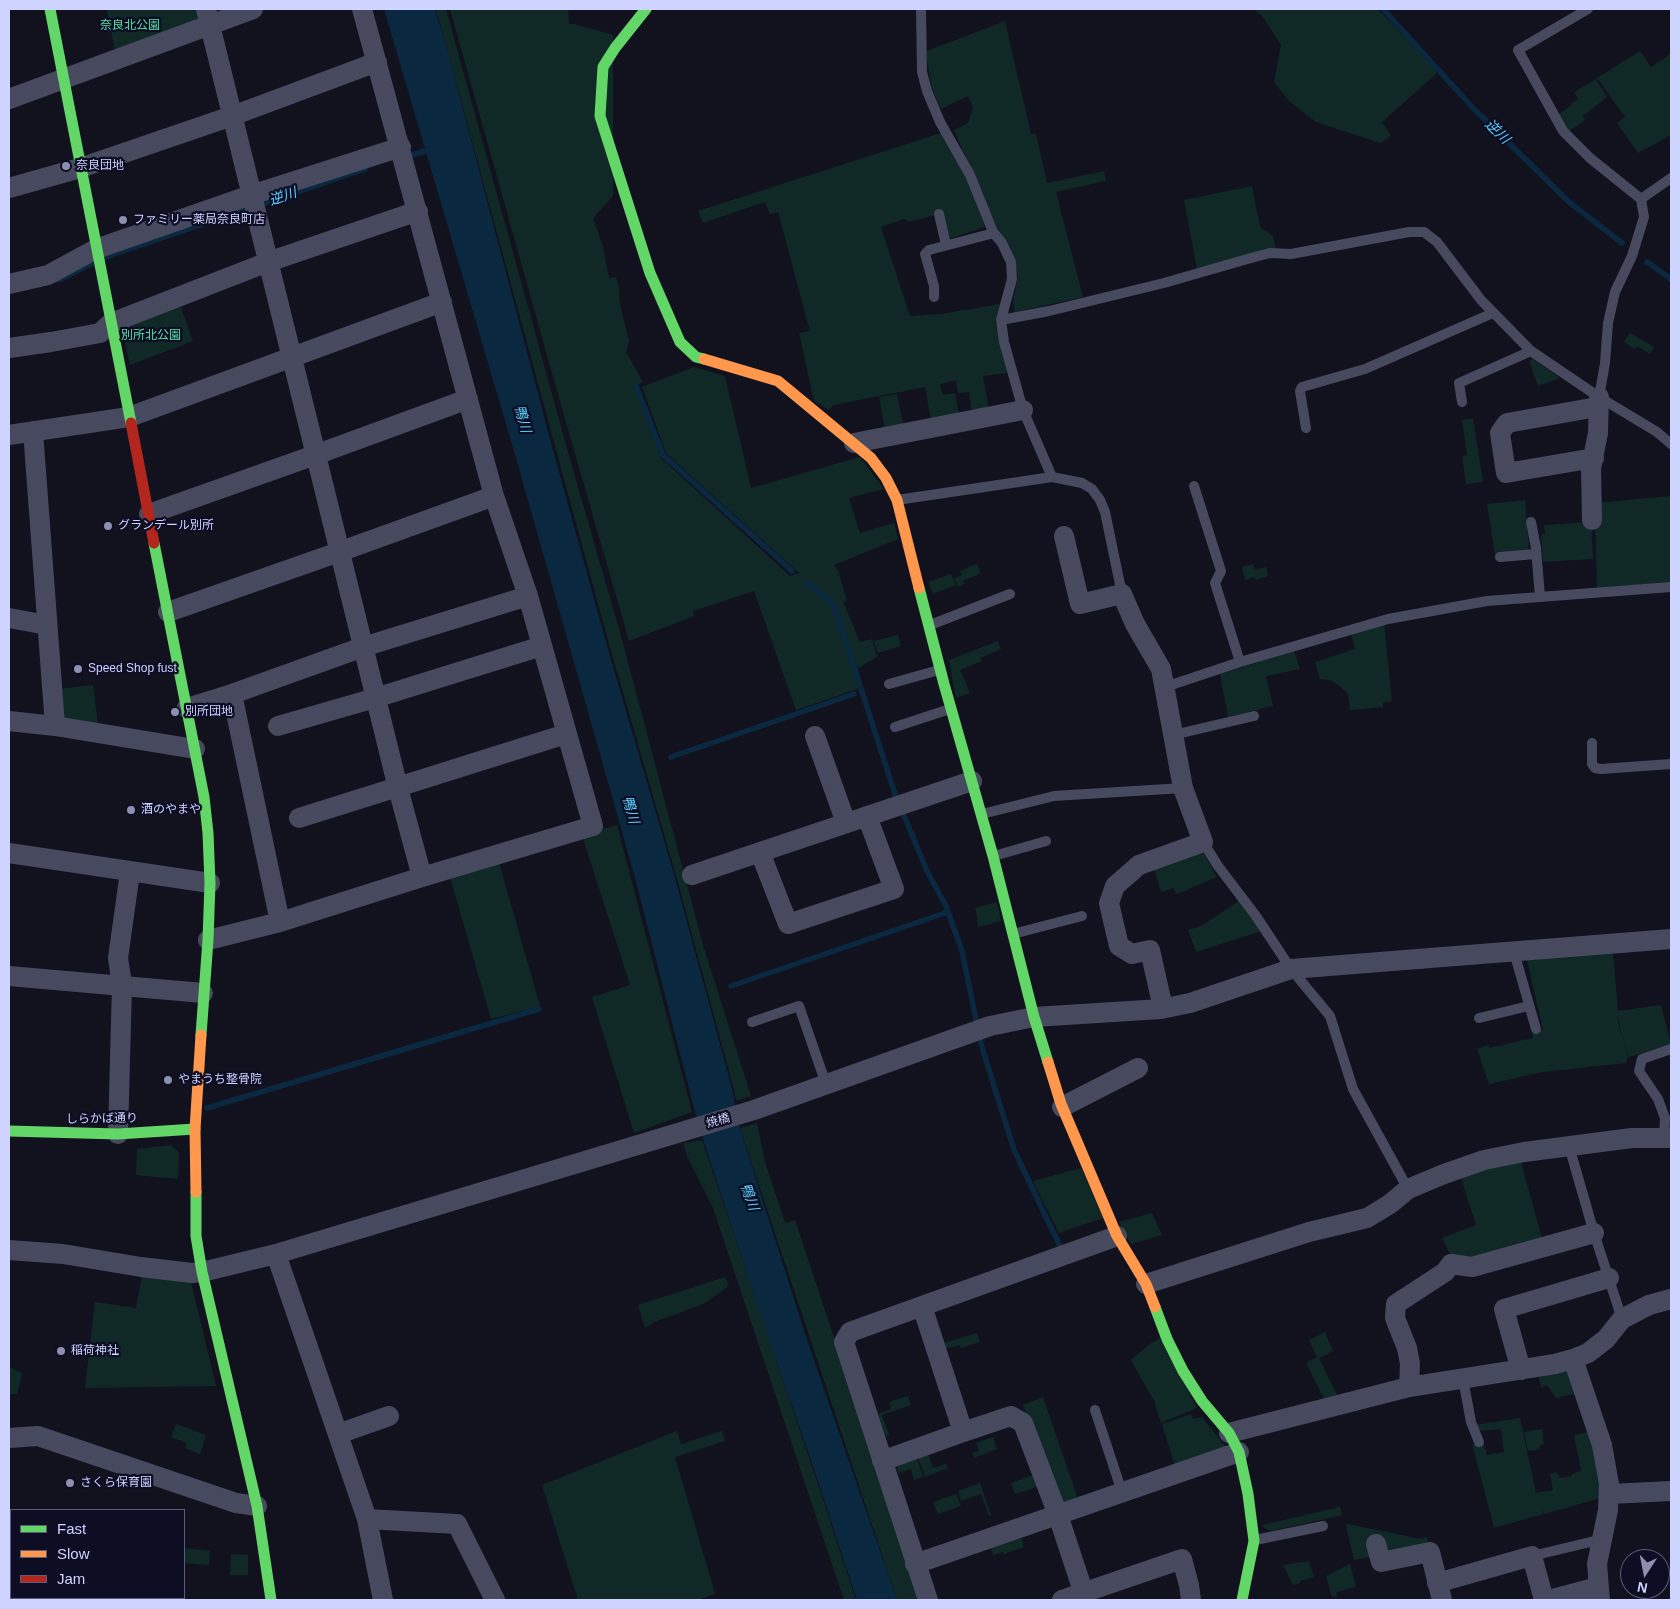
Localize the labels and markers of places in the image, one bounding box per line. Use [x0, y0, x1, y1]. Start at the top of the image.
place label: 奈良団地 [76, 159, 124, 173]
marker: 奈良団地 [60, 160, 72, 172]
place label: ファミリー薬局奈良町店 [133, 213, 265, 227]
marker: ファミリー薬局奈良町店 [117, 214, 129, 226]
place label: グランデール別所 [118, 519, 214, 533]
marker: グランデール別所 [102, 520, 114, 532]
place label: Speed Shop fust [88, 662, 177, 676]
marker: Speed Shop fust [72, 663, 84, 675]
place label: 別所団地 [185, 705, 233, 719]
marker: 別所団地 [169, 706, 181, 718]
place label: 酒のやまや [141, 803, 201, 817]
marker: 酒のやまや [125, 804, 137, 816]
place label: やまうち整骨院 [178, 1073, 262, 1087]
marker: やまうち整骨院 [162, 1074, 174, 1086]
place label: 稲荷神社 [71, 1344, 119, 1358]
marker: 稲荷神社 [55, 1345, 67, 1357]
place label: さくら保育園 [80, 1476, 152, 1490]
marker: さくら保育園 [64, 1477, 76, 1489]

